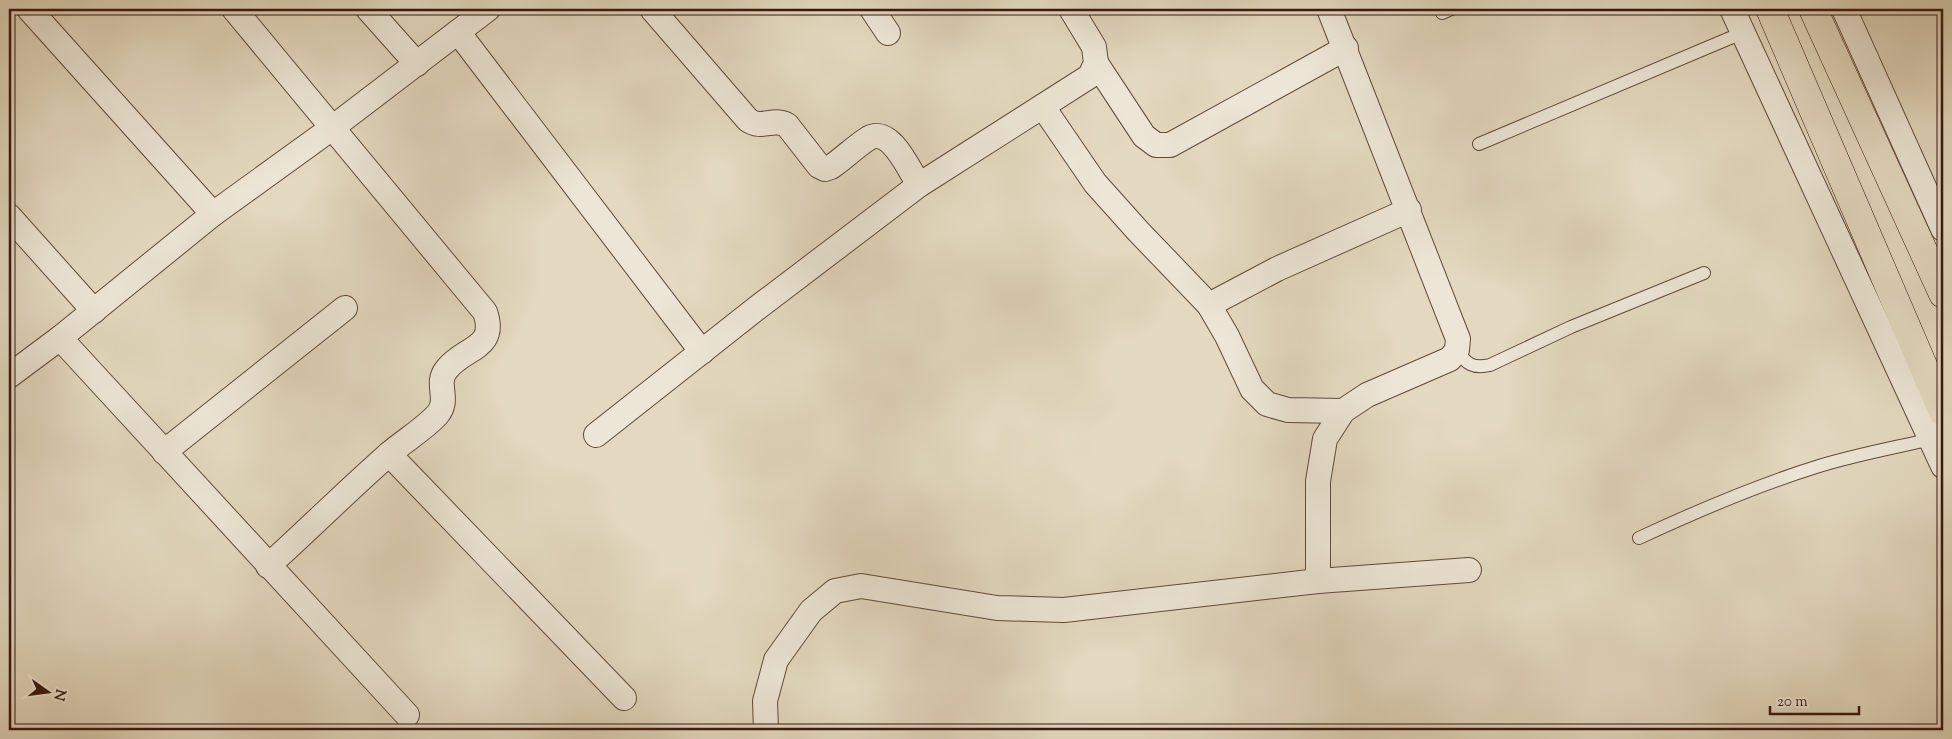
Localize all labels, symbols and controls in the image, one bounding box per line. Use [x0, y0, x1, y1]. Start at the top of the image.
north arrow [22, 666, 72, 716]
scale bar [1770, 684, 1858, 716]
text: N [48, 687, 70, 703]
text: 20 m [1777, 692, 1808, 713]

